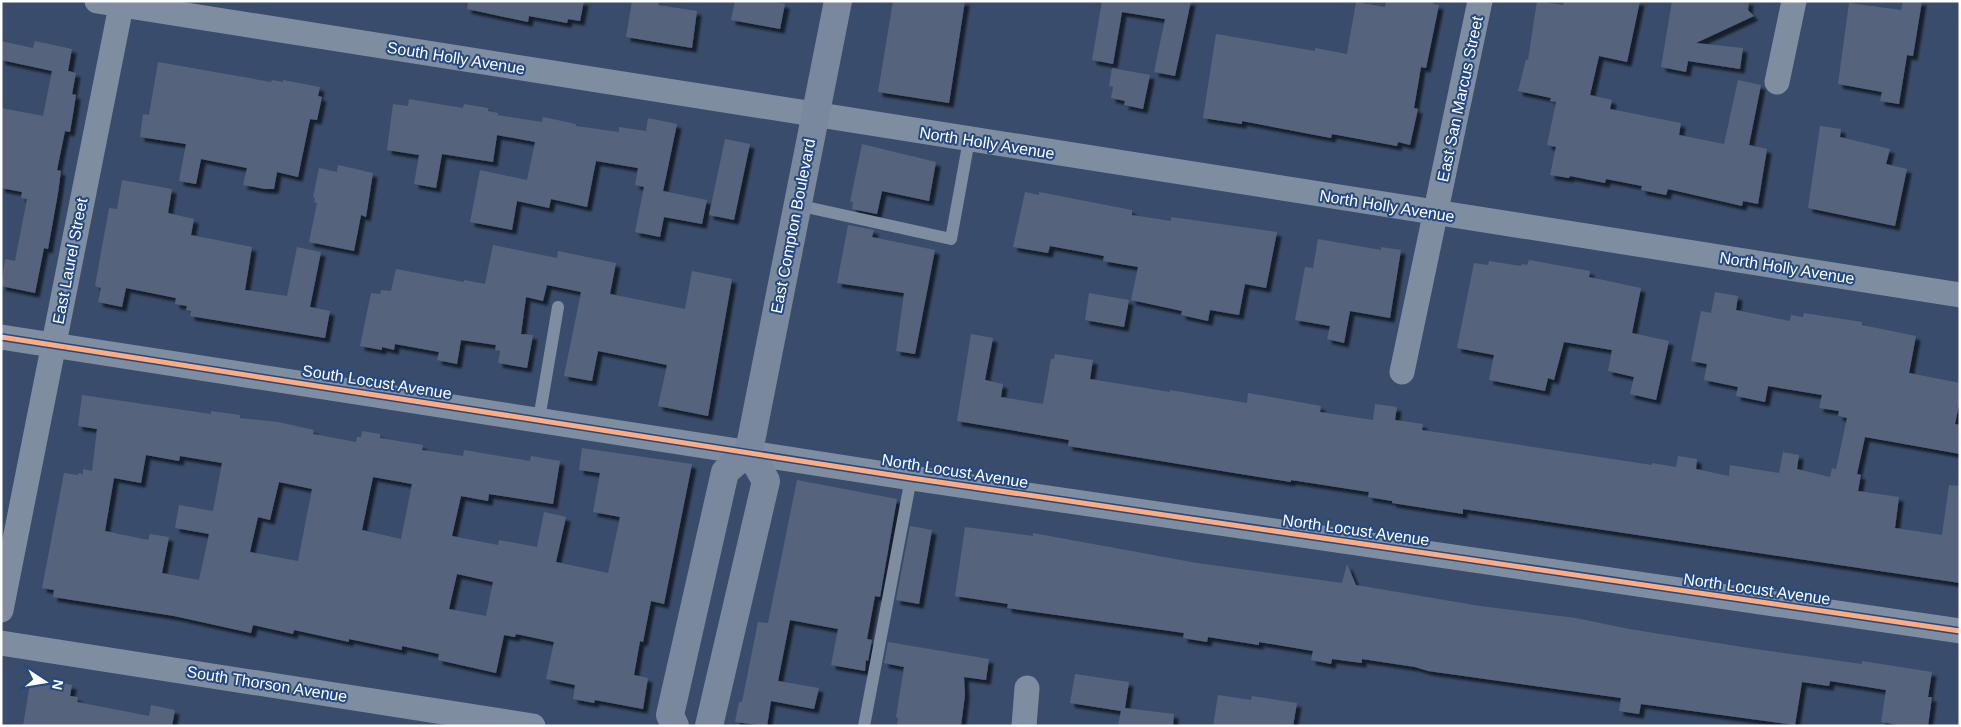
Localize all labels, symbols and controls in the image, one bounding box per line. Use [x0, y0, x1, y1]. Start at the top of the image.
street label: East San Marcus Street [1434, 14, 1486, 183]
street label: South Holly Avenue [386, 39, 526, 77]
street label: North Holly Avenue [918, 124, 1056, 162]
street label: East Compton Boulevard [768, 137, 818, 315]
street label: North Holly Avenue [1318, 187, 1456, 225]
street label: East Laurel Street [49, 196, 91, 325]
street label: North Holly Avenue [1718, 249, 1856, 287]
street label: South Locust Avenue [301, 362, 453, 402]
street label: North Locust Avenue [880, 451, 1030, 491]
street label: North Locust Avenue [1281, 511, 1431, 549]
street label: North Locust Avenue [1682, 570, 1832, 608]
north arrow [20, 657, 70, 707]
street label: South Thorson Avenue [186, 663, 349, 705]
text: N [49, 678, 67, 691]

